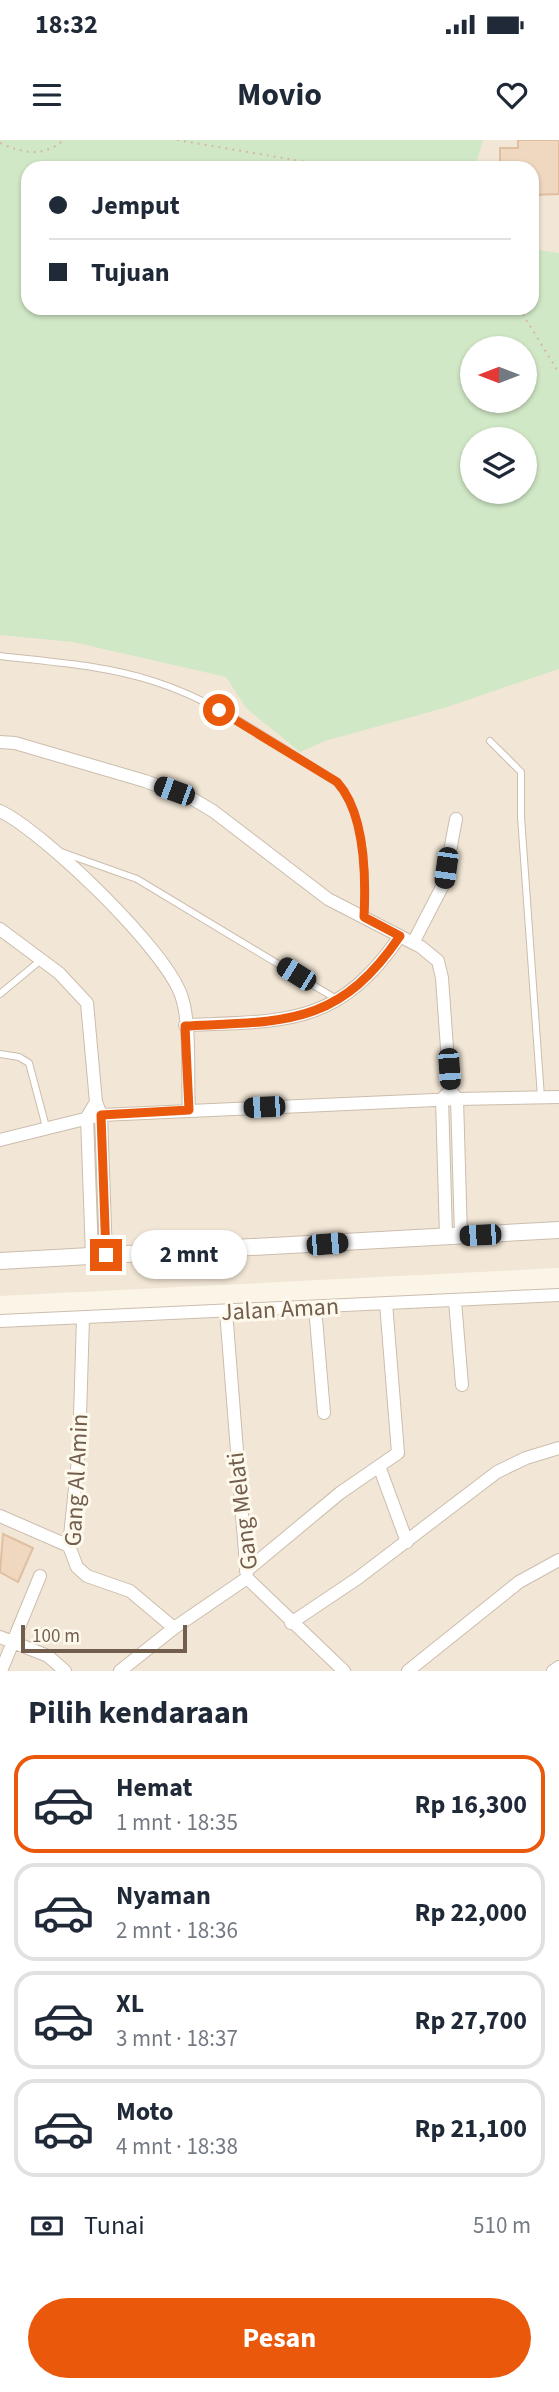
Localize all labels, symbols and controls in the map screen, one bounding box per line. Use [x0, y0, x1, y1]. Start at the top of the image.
text: 18:32 [35, 6, 98, 43]
text: Movio [237, 72, 322, 118]
icon: menu [28, 76, 66, 114]
icon: heart [493, 76, 531, 114]
text: Jemput [91, 187, 180, 224]
text: Tujuan [91, 254, 170, 291]
north arrow [460, 336, 537, 413]
map controls [460, 336, 537, 504]
button: layers [460, 427, 537, 504]
route start [203, 694, 235, 726]
car [151, 774, 198, 808]
car [433, 846, 460, 890]
car [273, 954, 320, 994]
car [438, 1047, 461, 1091]
car [243, 1095, 286, 1119]
car [459, 1223, 502, 1247]
callout: 2 mnt [130, 1230, 246, 1280]
car [306, 1232, 349, 1256]
text: 2 mnt [160, 1238, 218, 1271]
route end [90, 1239, 122, 1271]
street label: Jalan Aman [220, 1289, 340, 1330]
street label: Gang Al Amin [56, 1413, 97, 1547]
street label: Gang Melati [218, 1450, 267, 1572]
scale bar [21, 1622, 187, 1654]
text: 100 m [32, 1623, 80, 1650]
text: Pilih kendaraan [28, 1690, 249, 1736]
text: Hemat [116, 1769, 192, 1806]
icon: car [32, 1773, 95, 1836]
text: Rp 16,300 [415, 1786, 527, 1823]
text: 1 mnt · 18:35 [116, 1806, 238, 1839]
text: Nyaman [116, 1877, 211, 1914]
icon: car [32, 1881, 95, 1944]
text: Rp 22,000 [415, 1894, 527, 1931]
text: 2 mnt · 18:36 [116, 1914, 238, 1947]
text: XL [116, 1985, 144, 2022]
icon: car [32, 1989, 95, 2052]
text: Rp 27,700 [415, 2002, 527, 2039]
text: 3 mnt · 18:37 [116, 2022, 238, 2055]
text: Moto [116, 2093, 173, 2130]
icon: car [32, 2097, 95, 2160]
text: Rp 21,100 [415, 2110, 527, 2147]
text: 4 mnt · 18:38 [116, 2130, 238, 2163]
icon: cash [28, 2207, 66, 2245]
text: Tunai [84, 2207, 145, 2244]
text: 510 m [473, 2209, 531, 2242]
button: Pesan [28, 2298, 531, 2378]

